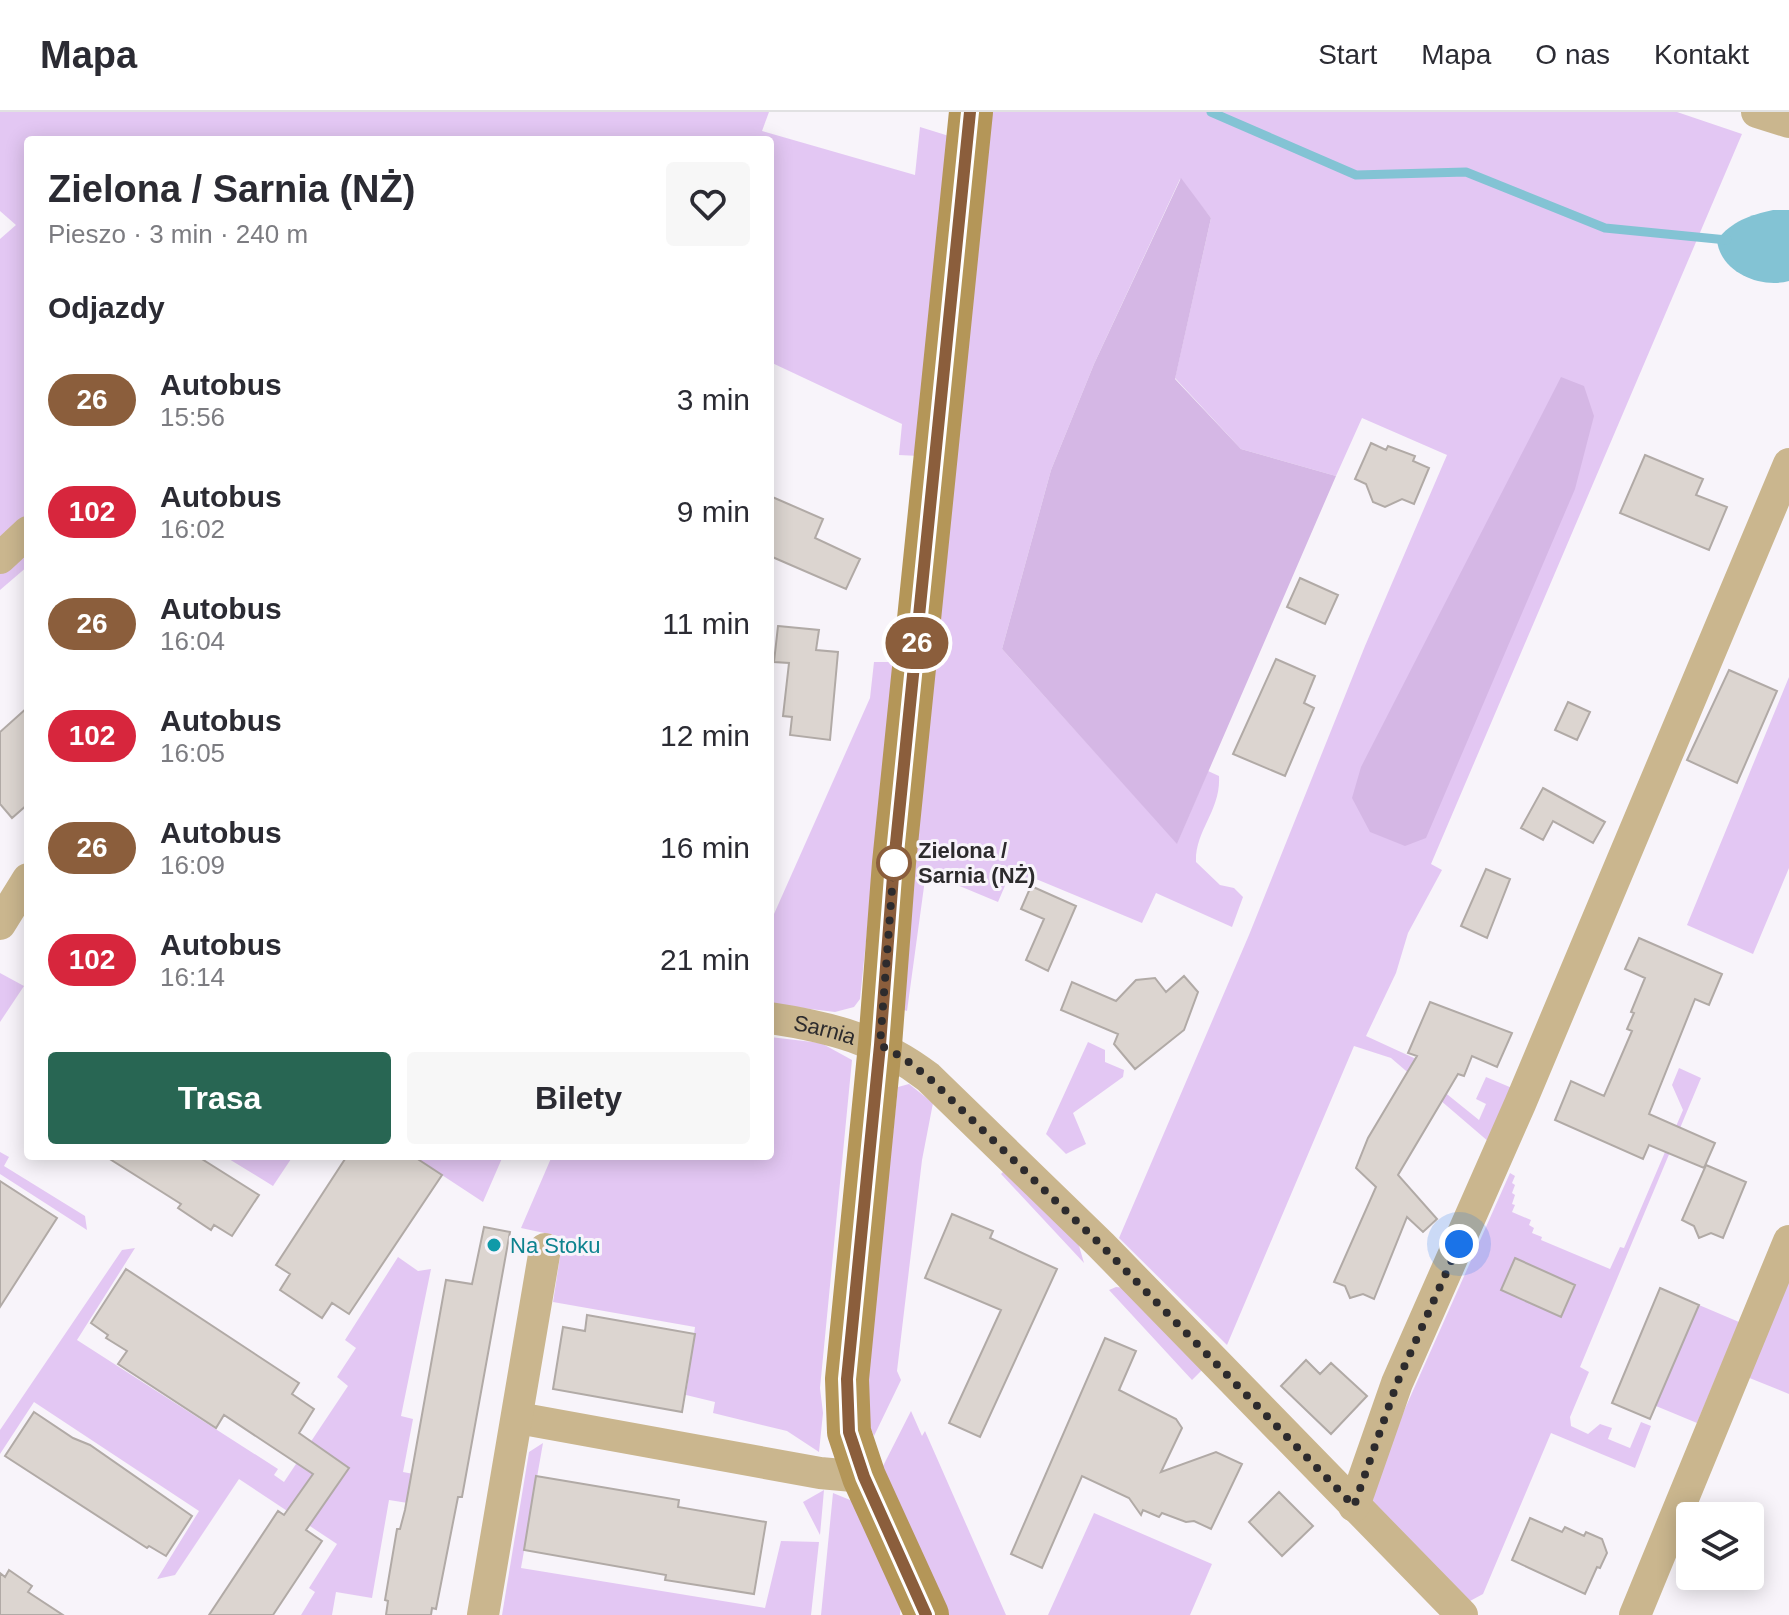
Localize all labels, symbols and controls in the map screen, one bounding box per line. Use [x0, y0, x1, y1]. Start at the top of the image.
text: Mapa [40, 34, 137, 76]
text: Start [1318, 39, 1377, 70]
text: Mapa [1421, 39, 1491, 70]
text: O nas [1535, 39, 1610, 70]
text: Kontakt [1654, 39, 1749, 70]
button: heart [666, 162, 750, 246]
text: Zielona / Sarnia (NŻ) [48, 168, 415, 210]
text: Pieszo · 3 min · 240 m [48, 219, 308, 249]
text: Odjazdy [48, 291, 165, 324]
text: Autobus [160, 368, 282, 401]
text: 3 min [677, 383, 750, 416]
text: 26 [76, 384, 108, 415]
text: 15:56 [160, 402, 225, 432]
text: Autobus [160, 480, 282, 513]
text: 9 min [677, 495, 750, 528]
text: 102 [69, 496, 115, 527]
text: 16:02 [160, 514, 225, 544]
text: Autobus [160, 592, 282, 625]
text: 11 min [662, 607, 750, 640]
text: 26 [76, 608, 108, 639]
line badge: 26 [881, 617, 953, 669]
text: 16:04 [160, 626, 225, 656]
text: 26 [901, 627, 933, 658]
text: Autobus [160, 704, 282, 737]
text: 12 min [660, 719, 750, 752]
text: 102 [69, 720, 115, 751]
text: 16:05 [160, 738, 225, 768]
text: Autobus [160, 816, 282, 849]
text: 16 min [660, 831, 750, 864]
text: 26 [76, 832, 108, 863]
place label: Zielona / Sarnia (NŻ) [918, 838, 1035, 888]
marker: Zielona / Sarnia (NŻ) [877, 846, 911, 880]
text: 16:09 [160, 850, 225, 880]
text: Autobus [160, 928, 282, 961]
text: 21 min [660, 943, 750, 976]
text: 102 [69, 944, 115, 975]
text: 16:14 [160, 962, 225, 992]
street label: Sarnia [792, 1010, 860, 1050]
button: Trasa [48, 1052, 391, 1144]
button: Bilety [407, 1052, 750, 1144]
your location [1439, 1224, 1479, 1264]
place label: Na Stoku [510, 1233, 601, 1258]
marker: Na Stoku [485, 1236, 503, 1254]
map controls [1676, 1502, 1764, 1590]
button: layers [1676, 1502, 1764, 1590]

